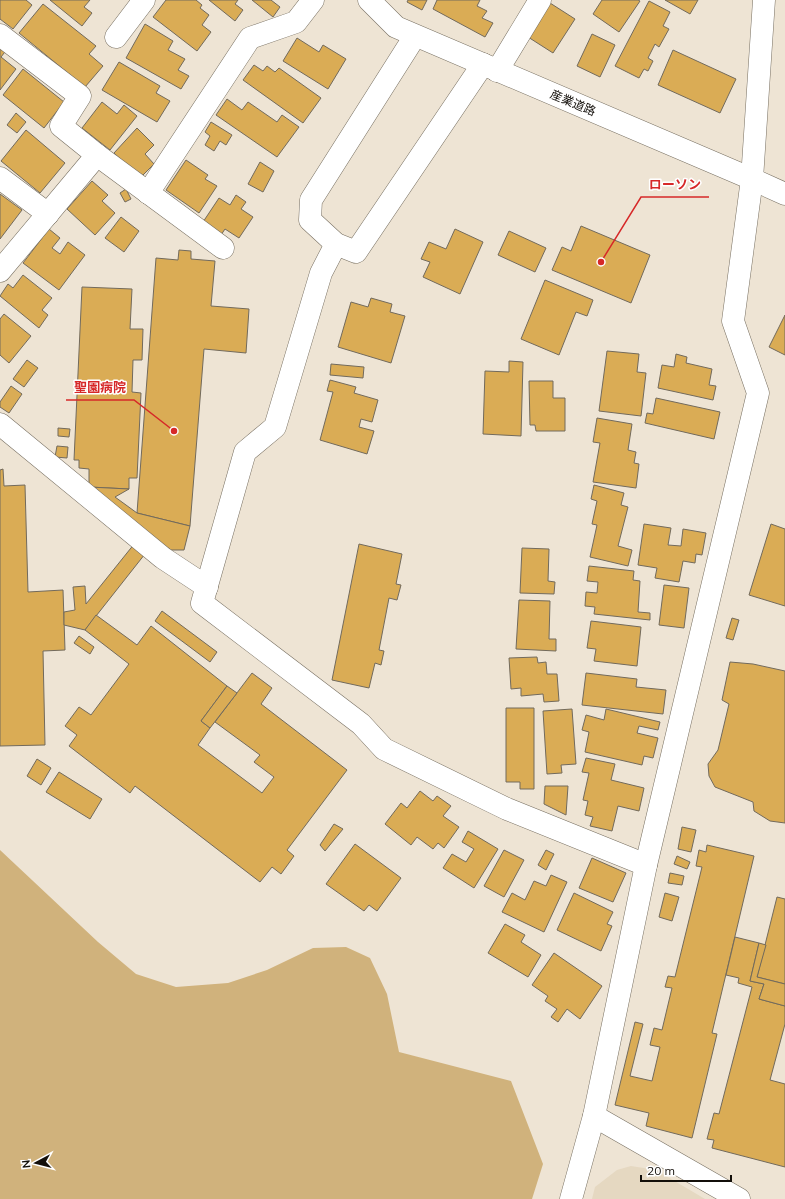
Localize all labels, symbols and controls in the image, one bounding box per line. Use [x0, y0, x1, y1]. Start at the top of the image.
street label: 産業道路 [548, 86, 598, 119]
callout: ローソン [641, 172, 709, 197]
text: ローソン [649, 176, 701, 192]
callout: 聖園病院 [66, 375, 134, 400]
text: 聖園病院 [74, 379, 126, 395]
north arrow [16, 1143, 56, 1183]
scale bar [641, 1157, 731, 1183]
text: N [19, 1159, 34, 1169]
text: 20 m [647, 1163, 675, 1178]

